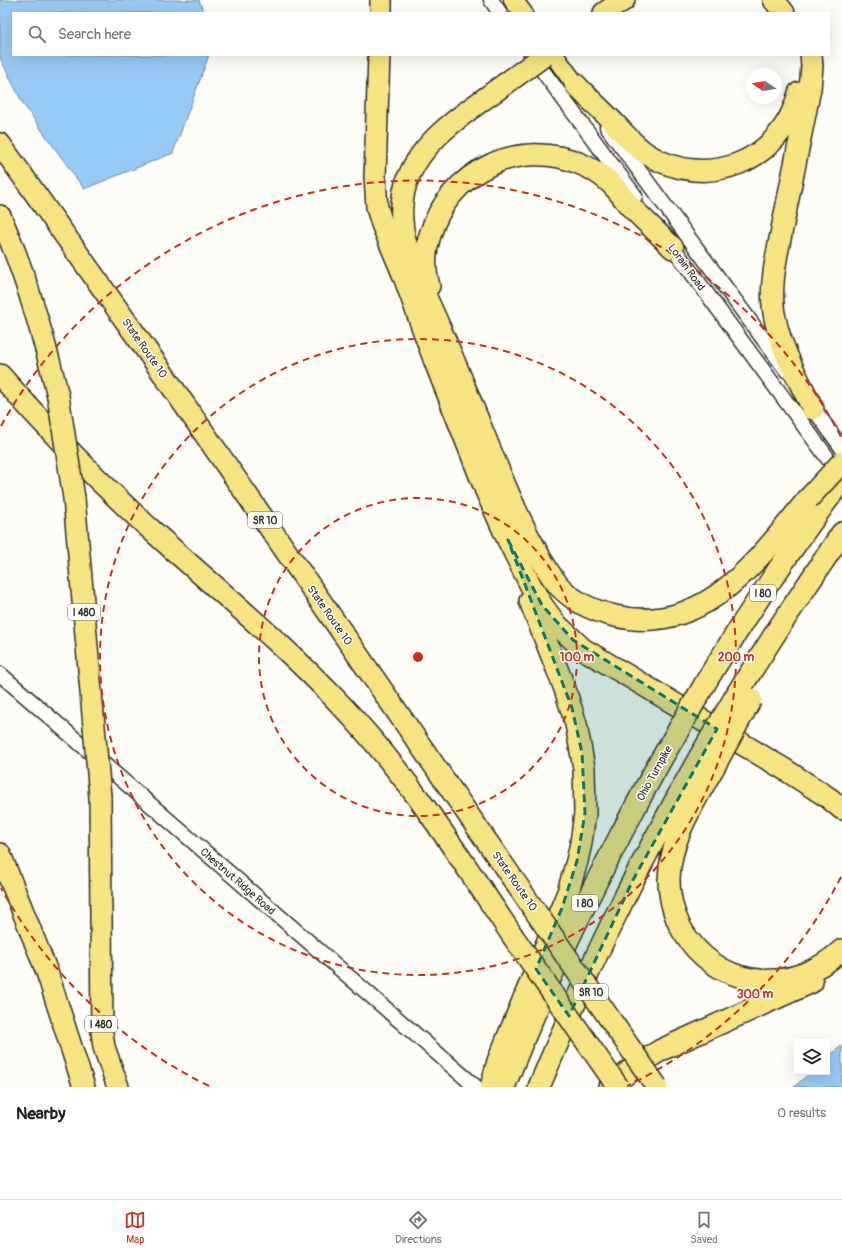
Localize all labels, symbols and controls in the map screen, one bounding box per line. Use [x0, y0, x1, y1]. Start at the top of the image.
search box [12, 12, 830, 56]
icon: search [26, 23, 48, 45]
text: Search here [58, 25, 131, 44]
north arrow [746, 68, 782, 104]
street label: Lorain Road [665, 241, 708, 293]
street label: State Route 10 [119, 316, 170, 381]
road number: SR 10 [248, 512, 282, 528]
street label: State Route 10 [304, 583, 355, 648]
road number: I 80 [750, 585, 776, 601]
road number: I 480 [68, 604, 100, 620]
centre of rings [411, 650, 425, 664]
text: 100 m [560, 650, 595, 665]
text: 200 m [718, 650, 755, 665]
street label: Ohio Turnpike [634, 743, 675, 803]
street label: Chestnut Ridge Road [198, 845, 278, 917]
street label: State Route 10 [489, 849, 540, 914]
road number: I 80 [572, 895, 598, 911]
road number: SR 10 [574, 984, 608, 1000]
text: 300 m [737, 987, 774, 1002]
road number: I 480 [85, 1016, 117, 1032]
map controls [794, 1039, 830, 1075]
button: layers [794, 1039, 830, 1075]
text: Nearby [16, 1103, 65, 1124]
text: 0 results [777, 1105, 826, 1121]
tab: Map [124, 1209, 146, 1246]
tab: Directions [395, 1209, 442, 1246]
tab: Saved [690, 1209, 718, 1246]

